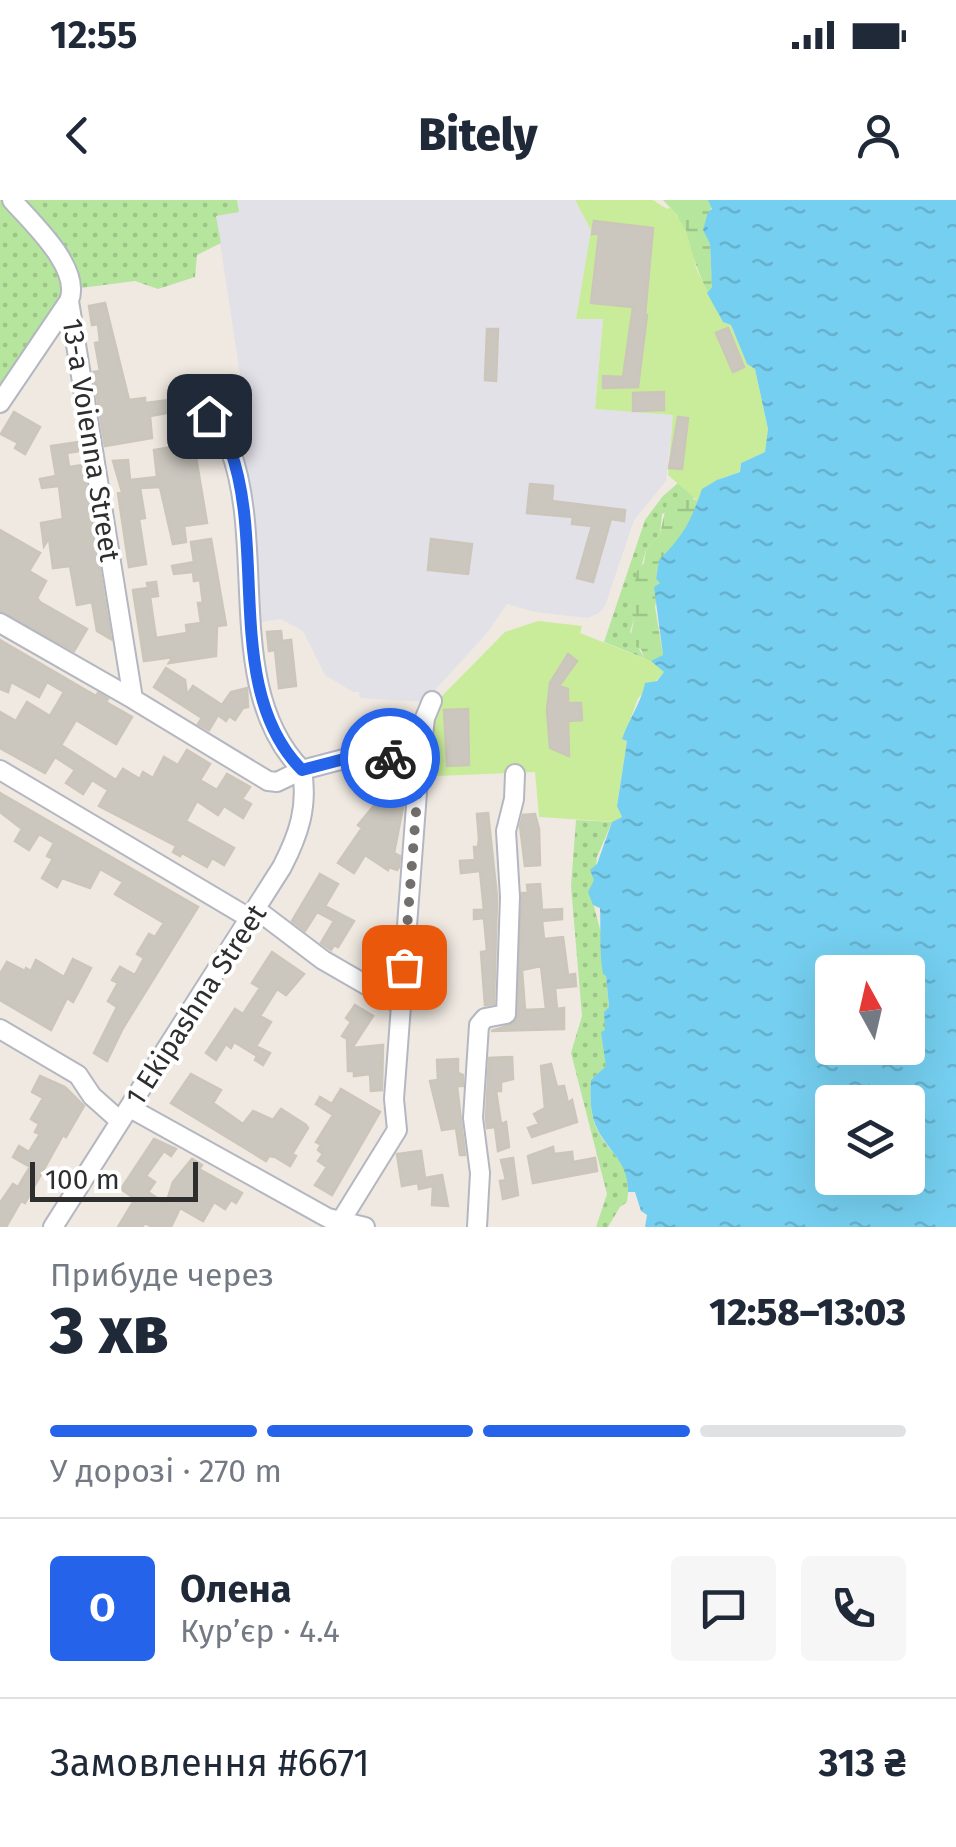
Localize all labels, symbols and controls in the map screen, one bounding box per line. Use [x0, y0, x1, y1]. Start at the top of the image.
text: 12:55 [50, 12, 137, 58]
icon: back [50, 108, 105, 163]
text: Bitely [418, 108, 538, 162]
icon: person [851, 108, 906, 163]
street label: 13-a Voienna Street [56, 316, 127, 565]
pin [167, 374, 252, 459]
icon: home [182, 389, 237, 444]
courier [340, 708, 440, 808]
icon: bike [363, 731, 418, 786]
street label: 1 Ekipashna Street [119, 898, 274, 1112]
pin [362, 925, 447, 1010]
icon: bag [377, 940, 432, 995]
north arrow [815, 955, 925, 1065]
map controls [815, 955, 925, 1195]
button: layers [815, 1085, 925, 1195]
scale bar [30, 1157, 198, 1201]
text: 100 m [45, 1163, 120, 1196]
text: Прибуде через [50, 1256, 274, 1294]
text: 12:58–13:03 [709, 1289, 906, 1335]
text: 3 хв [50, 1292, 169, 1370]
text: У дорозі · 270 m [50, 1452, 282, 1490]
button: chat [671, 1556, 776, 1661]
button: phone [801, 1556, 906, 1661]
text: Олена [180, 1566, 292, 1612]
text: О [89, 1585, 116, 1631]
text: Кур’єр · 4.4 [180, 1612, 340, 1650]
text: Замовлення #6671 [50, 1740, 370, 1786]
text: 313 ₴ [819, 1740, 906, 1786]

